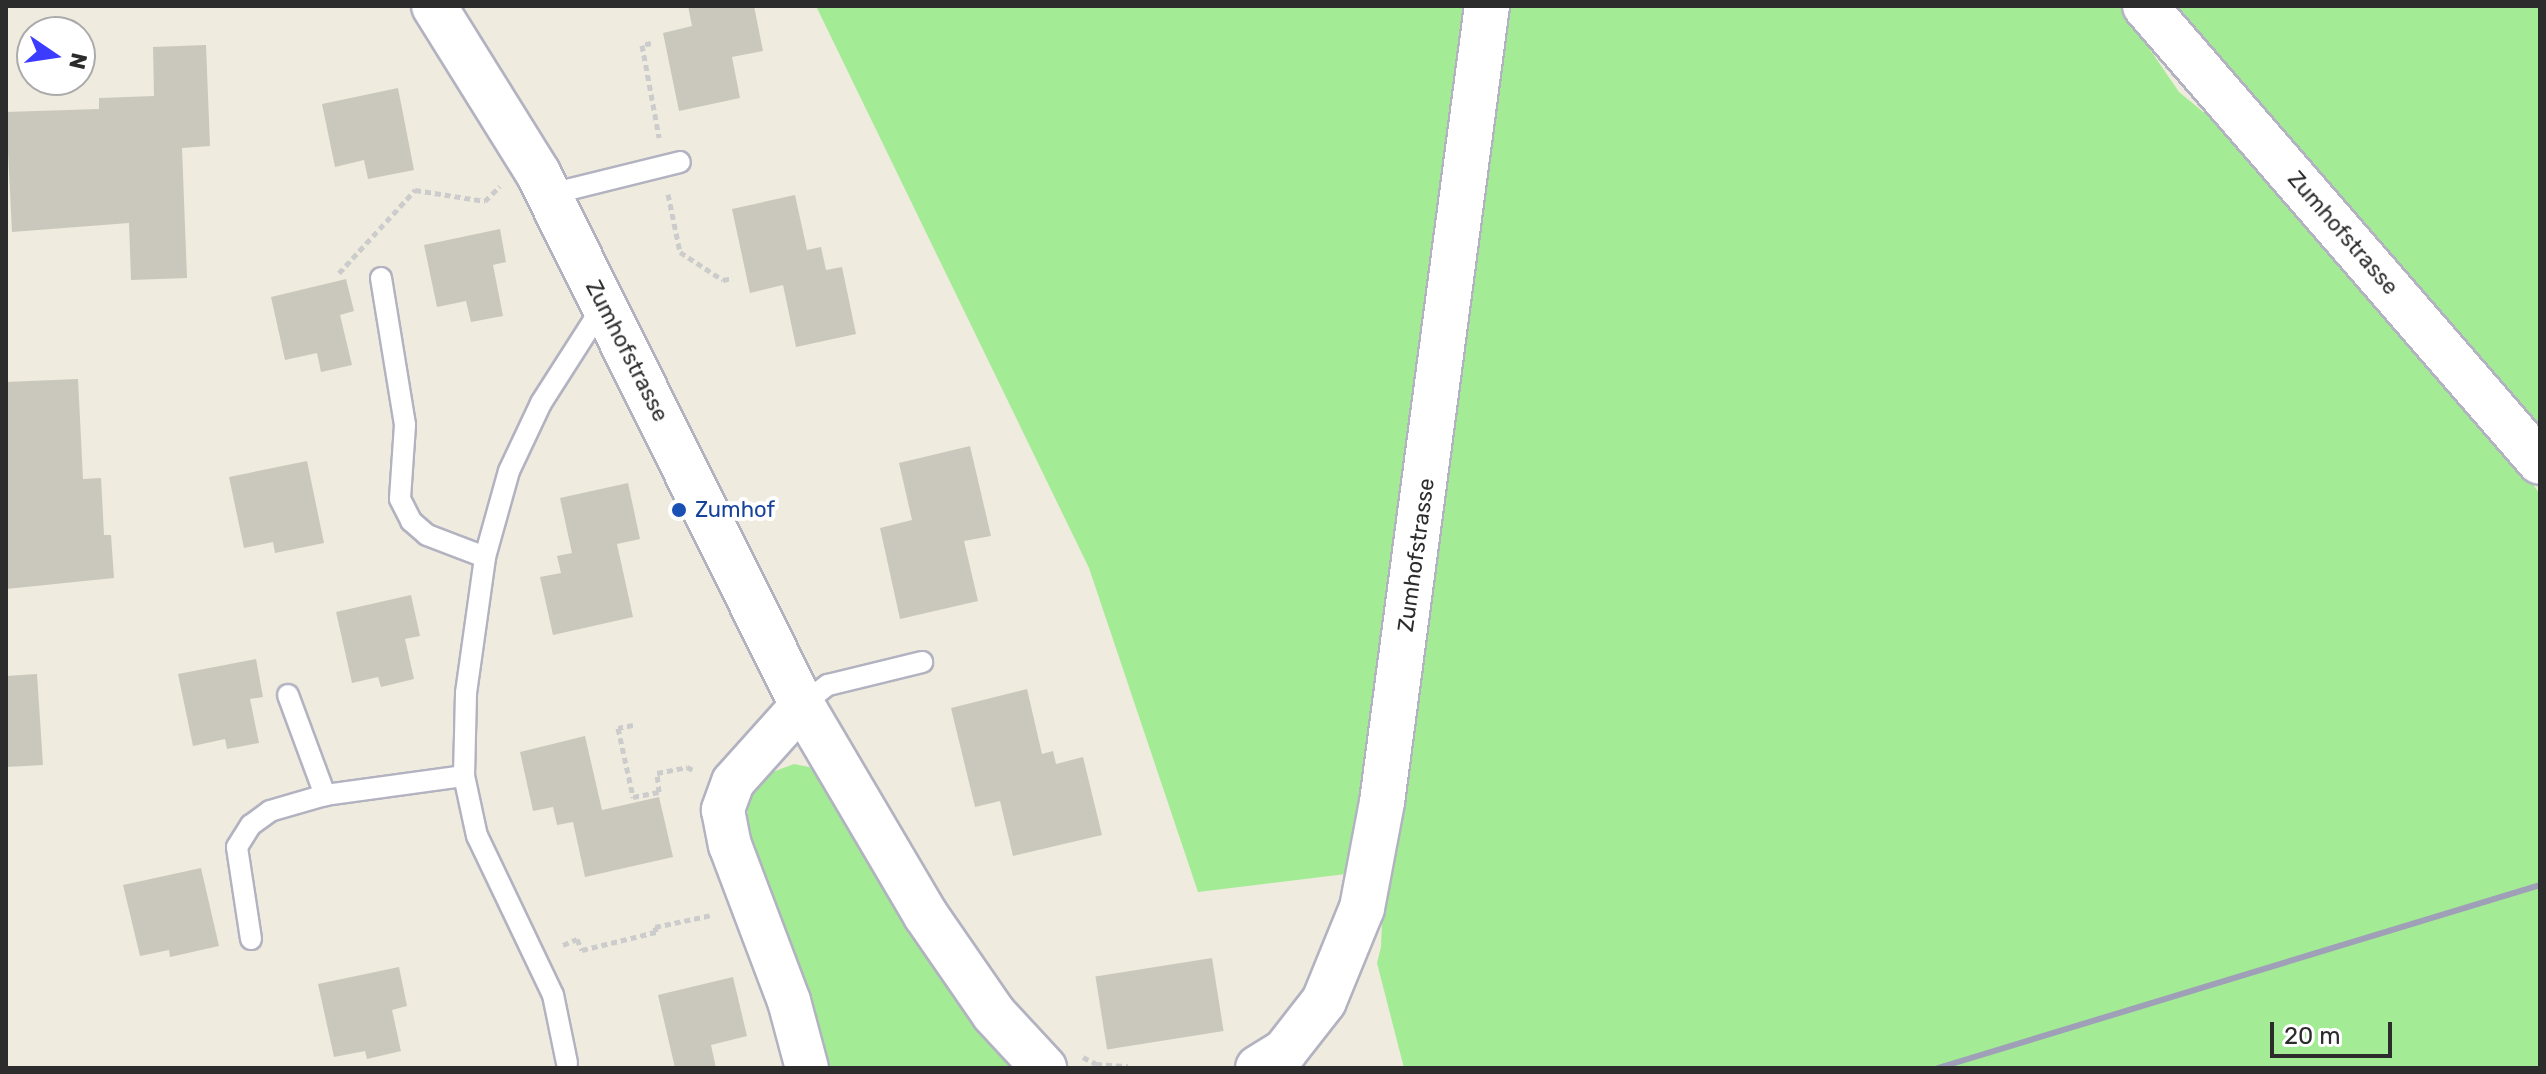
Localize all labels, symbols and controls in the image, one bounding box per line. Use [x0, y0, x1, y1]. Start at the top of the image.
north arrow [16, 16, 96, 96]
text: N [63, 50, 93, 72]
street label: Zumhofstrasse [2282, 166, 2404, 300]
street label: Zumhofstrasse [580, 276, 674, 426]
street label: Zumhofstrasse [1392, 476, 1440, 634]
place label: Zumhof [695, 497, 775, 523]
marker: Zumhof [670, 501, 688, 519]
scale bar [2274, 1006, 2396, 1056]
text: 20 m [2284, 1022, 2341, 1050]

